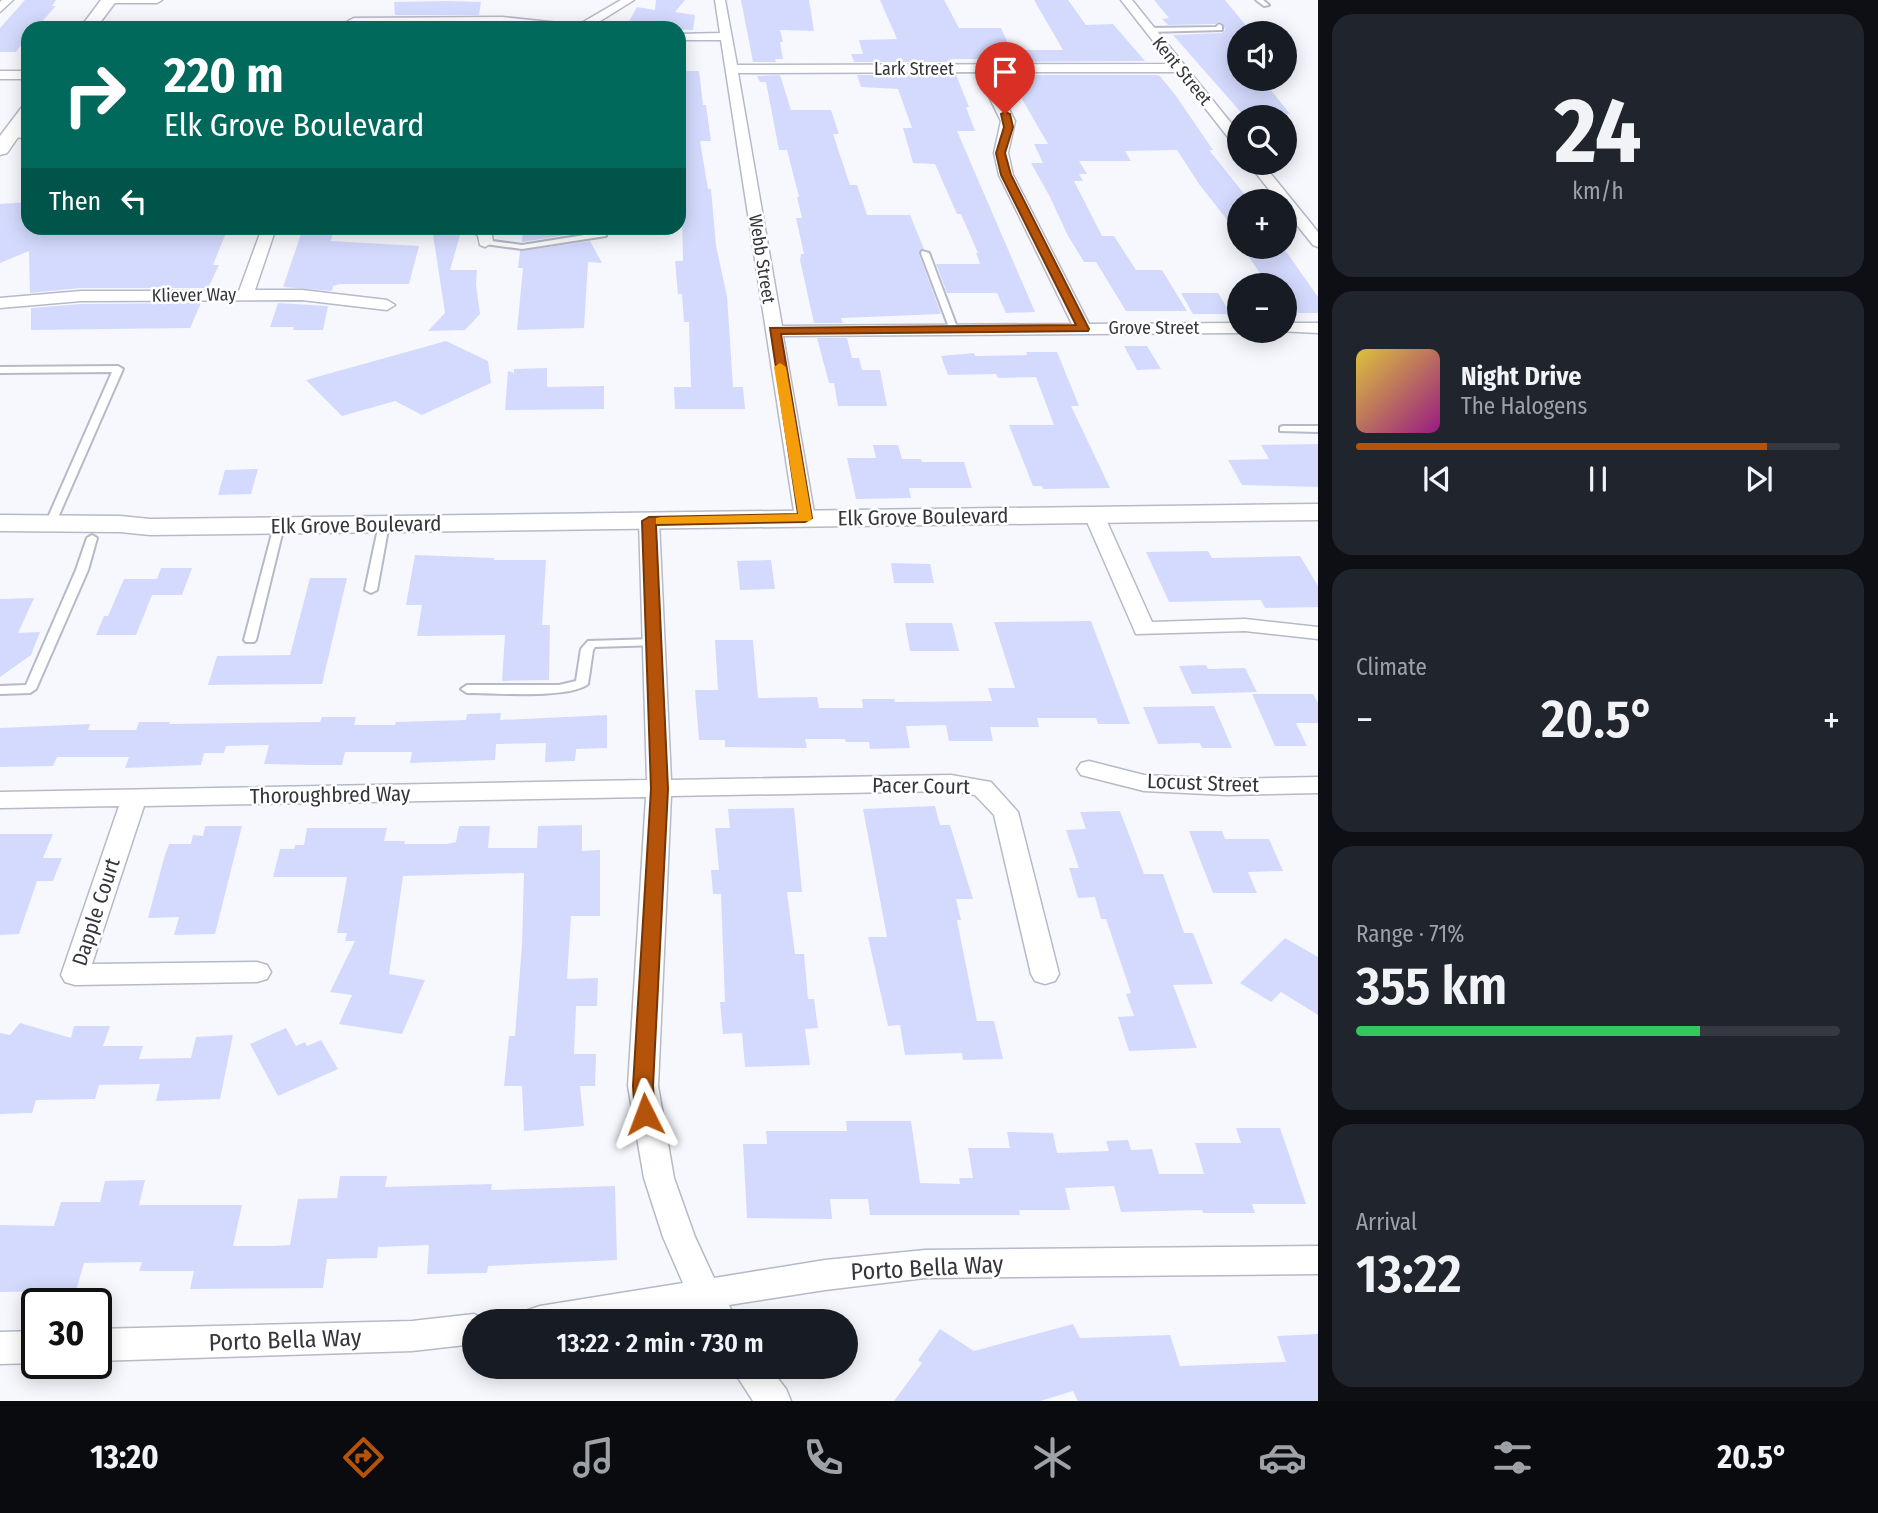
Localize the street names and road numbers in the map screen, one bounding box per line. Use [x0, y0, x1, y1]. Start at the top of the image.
street label: Kent Street [1148, 32, 1216, 110]
street label: Lark Street [874, 58, 954, 80]
street label: Webb Street [744, 213, 780, 305]
street label: Kliever Way [152, 283, 236, 307]
street label: Grove Street [1109, 317, 1200, 339]
street label: Elk Grove Boulevard [837, 503, 1009, 531]
street label: Elk Grove Boulevard [270, 511, 442, 539]
street label: Locust Street [1147, 768, 1260, 798]
street label: Pacer Court [872, 772, 970, 800]
street label: Thoroughbred Way [250, 781, 411, 809]
street label: Dapple Court [66, 855, 126, 969]
street label: Porto Bella Way [850, 1250, 1004, 1286]
street label: Porto Bella Way [208, 1323, 362, 1357]

